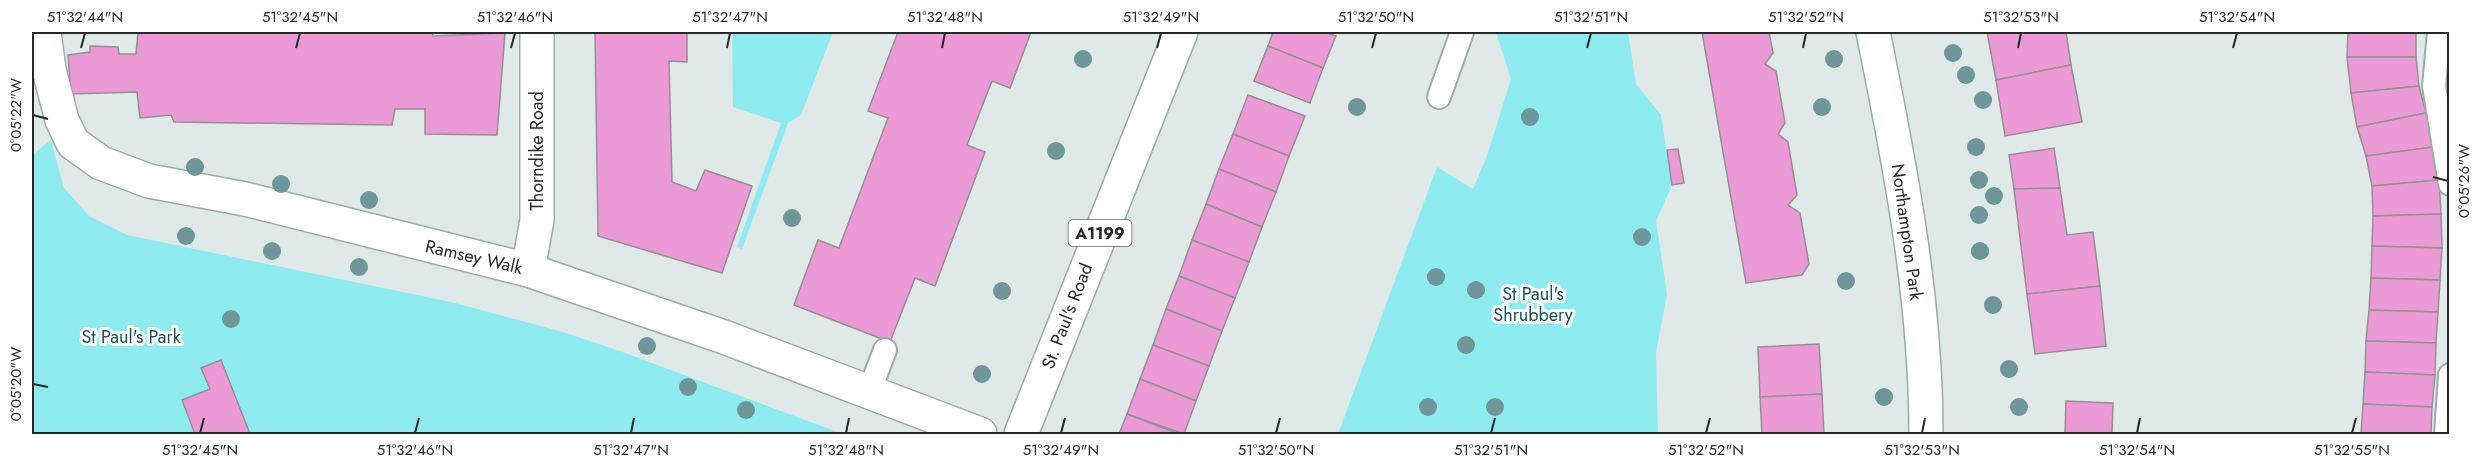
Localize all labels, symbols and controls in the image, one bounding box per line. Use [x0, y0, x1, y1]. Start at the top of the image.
text: 51°32'44"N [47, 6, 123, 28]
text: 51°32'45"N [262, 6, 338, 28]
text: 51°32'46"N [477, 6, 553, 28]
text: 51°32'47"N [692, 6, 768, 28]
text: 51°32'48"N [907, 6, 983, 28]
text: 51°32'49"N [1123, 6, 1199, 28]
text: 51°32'50"N [1338, 6, 1414, 28]
text: 51°32'51"N [1554, 6, 1628, 28]
text: 51°32'52"N [1768, 6, 1844, 28]
text: 51°32'53"N [1983, 6, 2059, 28]
text: 51°32'54"N [2199, 6, 2275, 28]
text: 0°05'22"W [5, 78, 27, 152]
street label: Thorndike Road [524, 91, 550, 211]
text: 0°05'26"W [2453, 144, 2475, 218]
street label: Northampton Park [1885, 162, 1929, 302]
road number: A1199 [1068, 220, 1132, 246]
street label: Ramsey Walk [423, 233, 525, 281]
street label: St. Paul's Road [1035, 259, 1099, 373]
park label: St Paul's Shrubbery [1493, 281, 1573, 328]
park label: St Paul's Park [81, 324, 181, 350]
text: 0°05'20"W [5, 347, 27, 421]
text: 51°32'45"N [162, 439, 238, 461]
text: 51°32'46"N [377, 439, 453, 461]
text: 51°32'47"N [593, 439, 669, 461]
text: 51°32'48"N [808, 439, 884, 461]
text: 51°32'49"N [1023, 439, 1099, 461]
text: 51°32'50"N [1238, 439, 1314, 461]
text: 51°32'51"N [1454, 439, 1528, 461]
text: 51°32'52"N [1668, 439, 1744, 461]
text: 51°32'53"N [1884, 439, 1960, 461]
text: 51°32'54"N [2099, 439, 2175, 461]
text: 51°32'55"N [2314, 439, 2390, 461]

